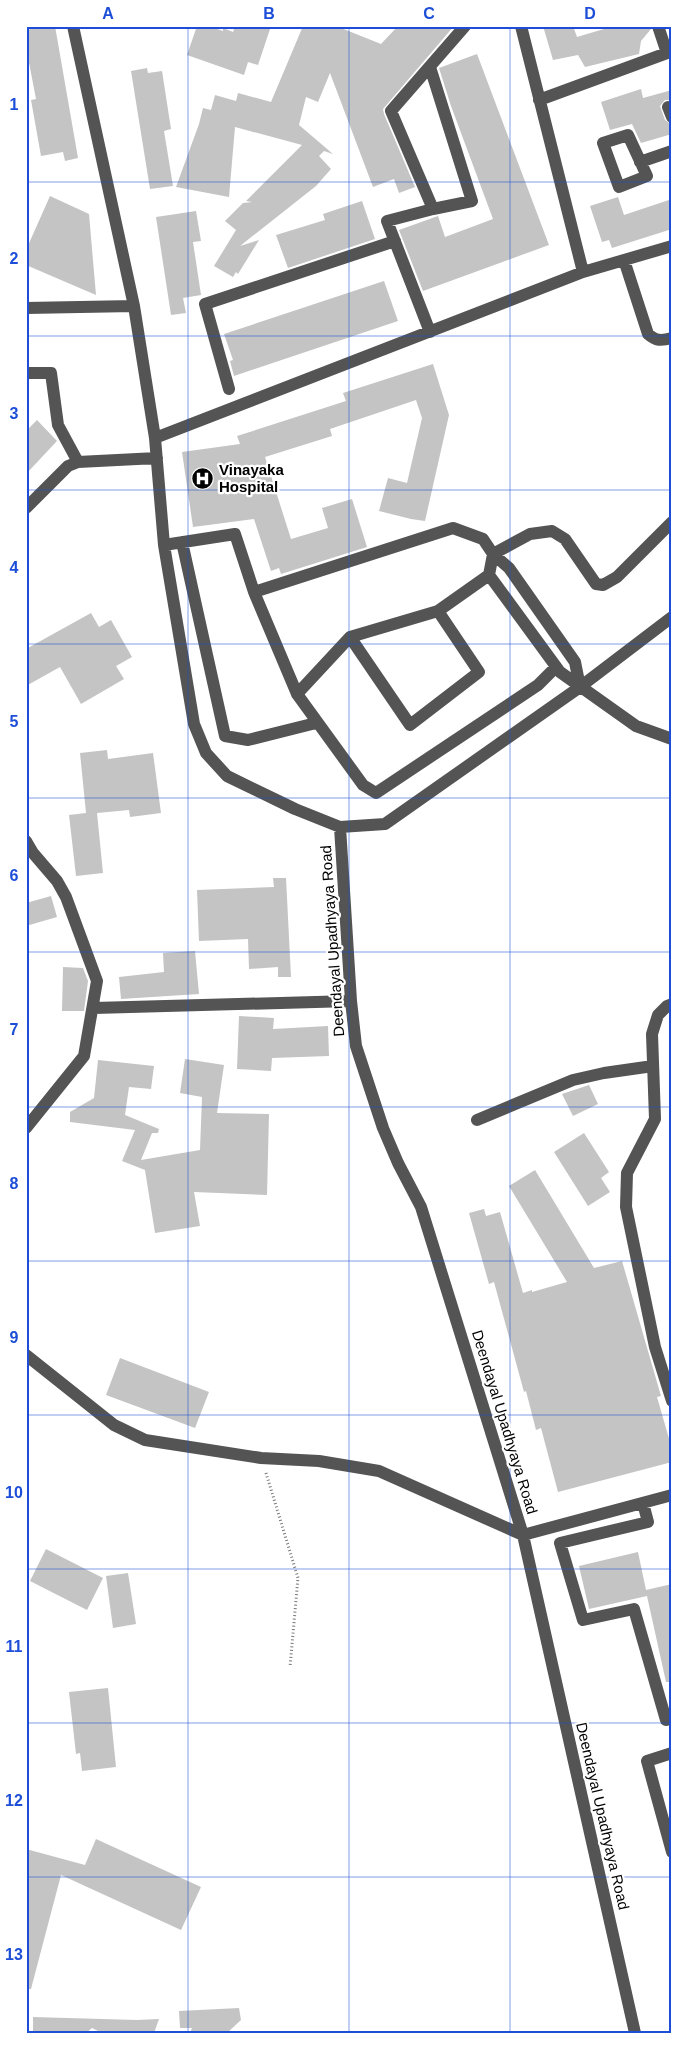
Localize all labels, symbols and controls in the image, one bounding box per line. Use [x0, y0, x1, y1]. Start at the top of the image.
text: A [102, 5, 114, 22]
text: B [263, 5, 275, 22]
text: C [423, 5, 435, 22]
text: D [584, 5, 596, 22]
text: 1 [10, 96, 19, 113]
text: 2 [10, 250, 19, 267]
text: 3 [10, 405, 19, 422]
place label: Vinayaka Hospital [219, 461, 284, 495]
hospital icon: Vinayaka Hospital [191, 466, 215, 490]
text: 4 [10, 559, 19, 576]
text: 5 [10, 713, 19, 730]
street label: Deendayal Upadhyaya Road [317, 845, 347, 1037]
text: 6 [10, 867, 19, 884]
text: 7 [10, 1021, 19, 1038]
text: 8 [10, 1175, 19, 1192]
street label: Deendayal Upadhyaya Road [469, 1328, 541, 1516]
text: 9 [10, 1329, 19, 1346]
text: 10 [5, 1484, 23, 1501]
text: 11 [6, 1638, 23, 1655]
street label: Deendayal Upadhyaya Road [573, 1721, 633, 1911]
text: 12 [5, 1792, 23, 1809]
text: 13 [5, 1946, 23, 1963]

